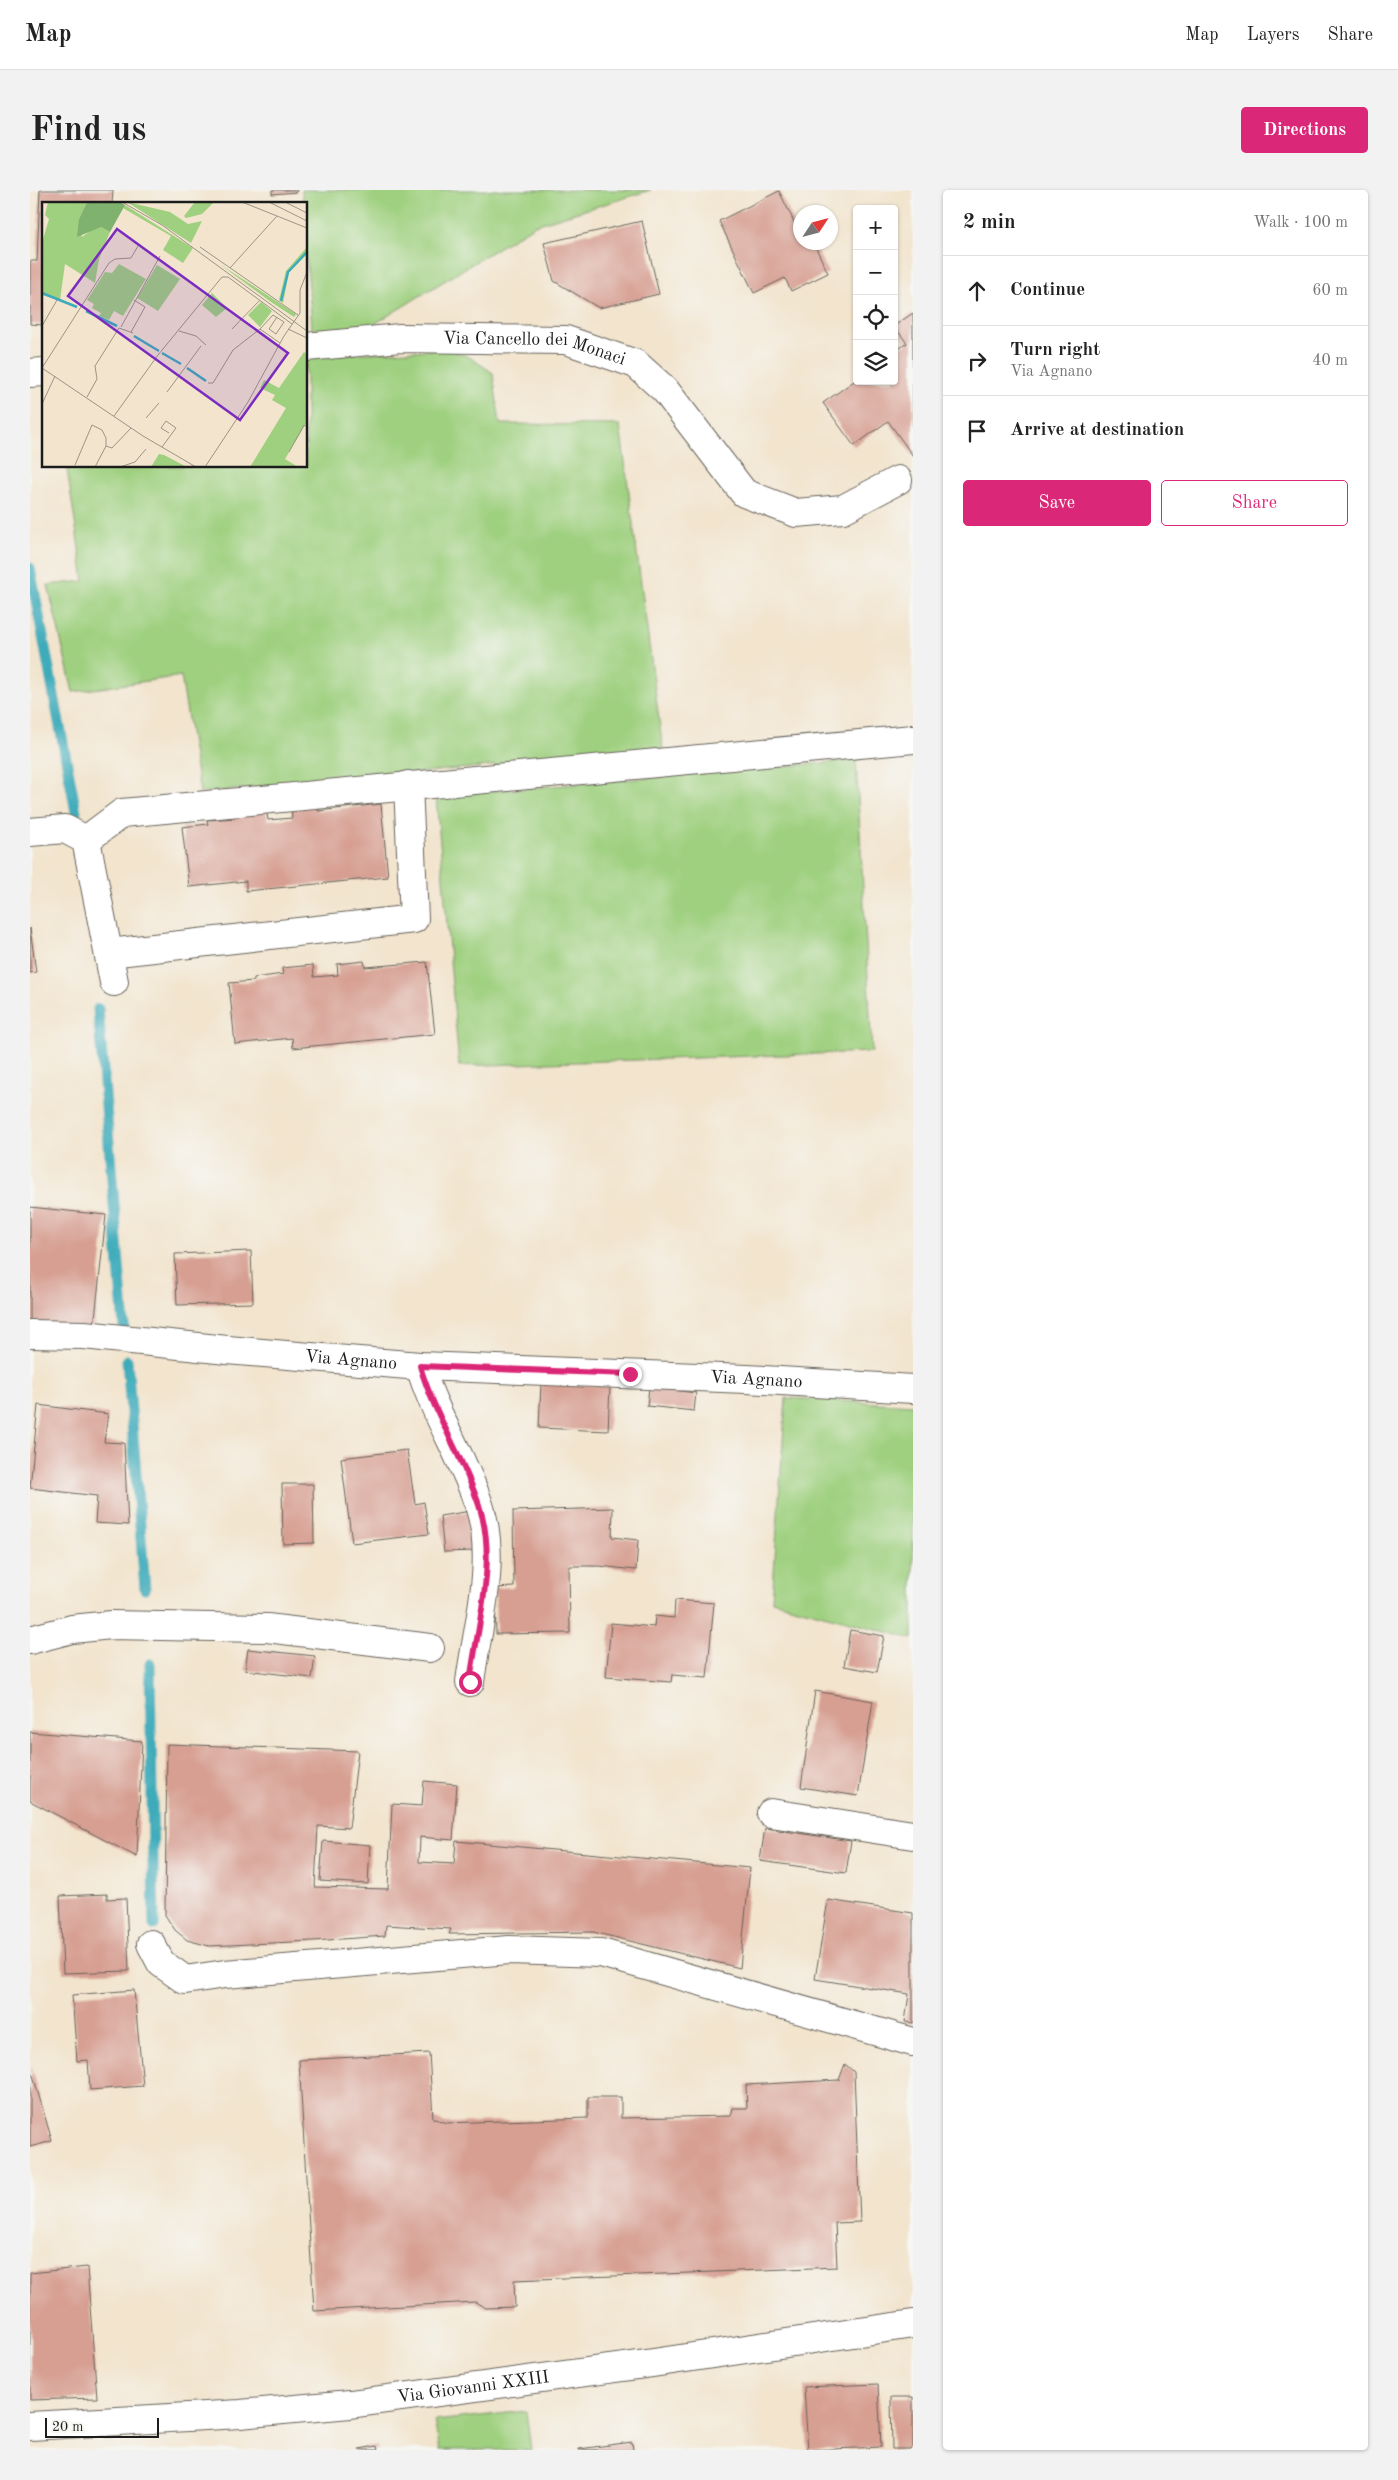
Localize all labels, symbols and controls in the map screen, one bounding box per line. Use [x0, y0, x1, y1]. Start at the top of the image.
text: Map [25, 23, 72, 47]
text: Map [1185, 26, 1219, 44]
text: Layers [1247, 26, 1299, 44]
text: Share [1327, 26, 1373, 44]
button: Directions [1241, 107, 1368, 153]
text: Find us [30, 113, 146, 148]
inset map [42, 202, 308, 468]
north arrow [793, 205, 838, 250]
map controls [853, 205, 898, 385]
button: + [853, 205, 898, 250]
text: 2 min [963, 212, 1016, 233]
text: Walk · 100 m [1253, 215, 1348, 231]
button: − [853, 250, 898, 295]
icon: ahead [963, 277, 991, 305]
text: Continue [1010, 281, 1085, 300]
text: 60 m [1312, 283, 1348, 299]
button: locate [853, 295, 898, 340]
street label: Via Cancello dei Monaci [443, 330, 628, 369]
button: layers [853, 340, 898, 385]
text: Turn right [1010, 341, 1100, 360]
icon: right [963, 347, 991, 375]
text: 40 m [1312, 353, 1348, 369]
text: Via Agnano [1010, 364, 1092, 380]
icon: arrive [963, 417, 991, 445]
text: Arrive at destination [1010, 421, 1184, 440]
button: Save [963, 480, 1151, 526]
button: Share [1161, 480, 1348, 526]
street label: Via Agnano [304, 1347, 398, 1373]
route end [619, 1363, 642, 1386]
street label: Via Agnano [710, 1369, 803, 1391]
route start [459, 1671, 482, 1694]
street label: Via Giovanni XXIII [396, 2368, 550, 2407]
scale bar [45, 2415, 159, 2438]
text: 20 m [52, 2420, 83, 2434]

